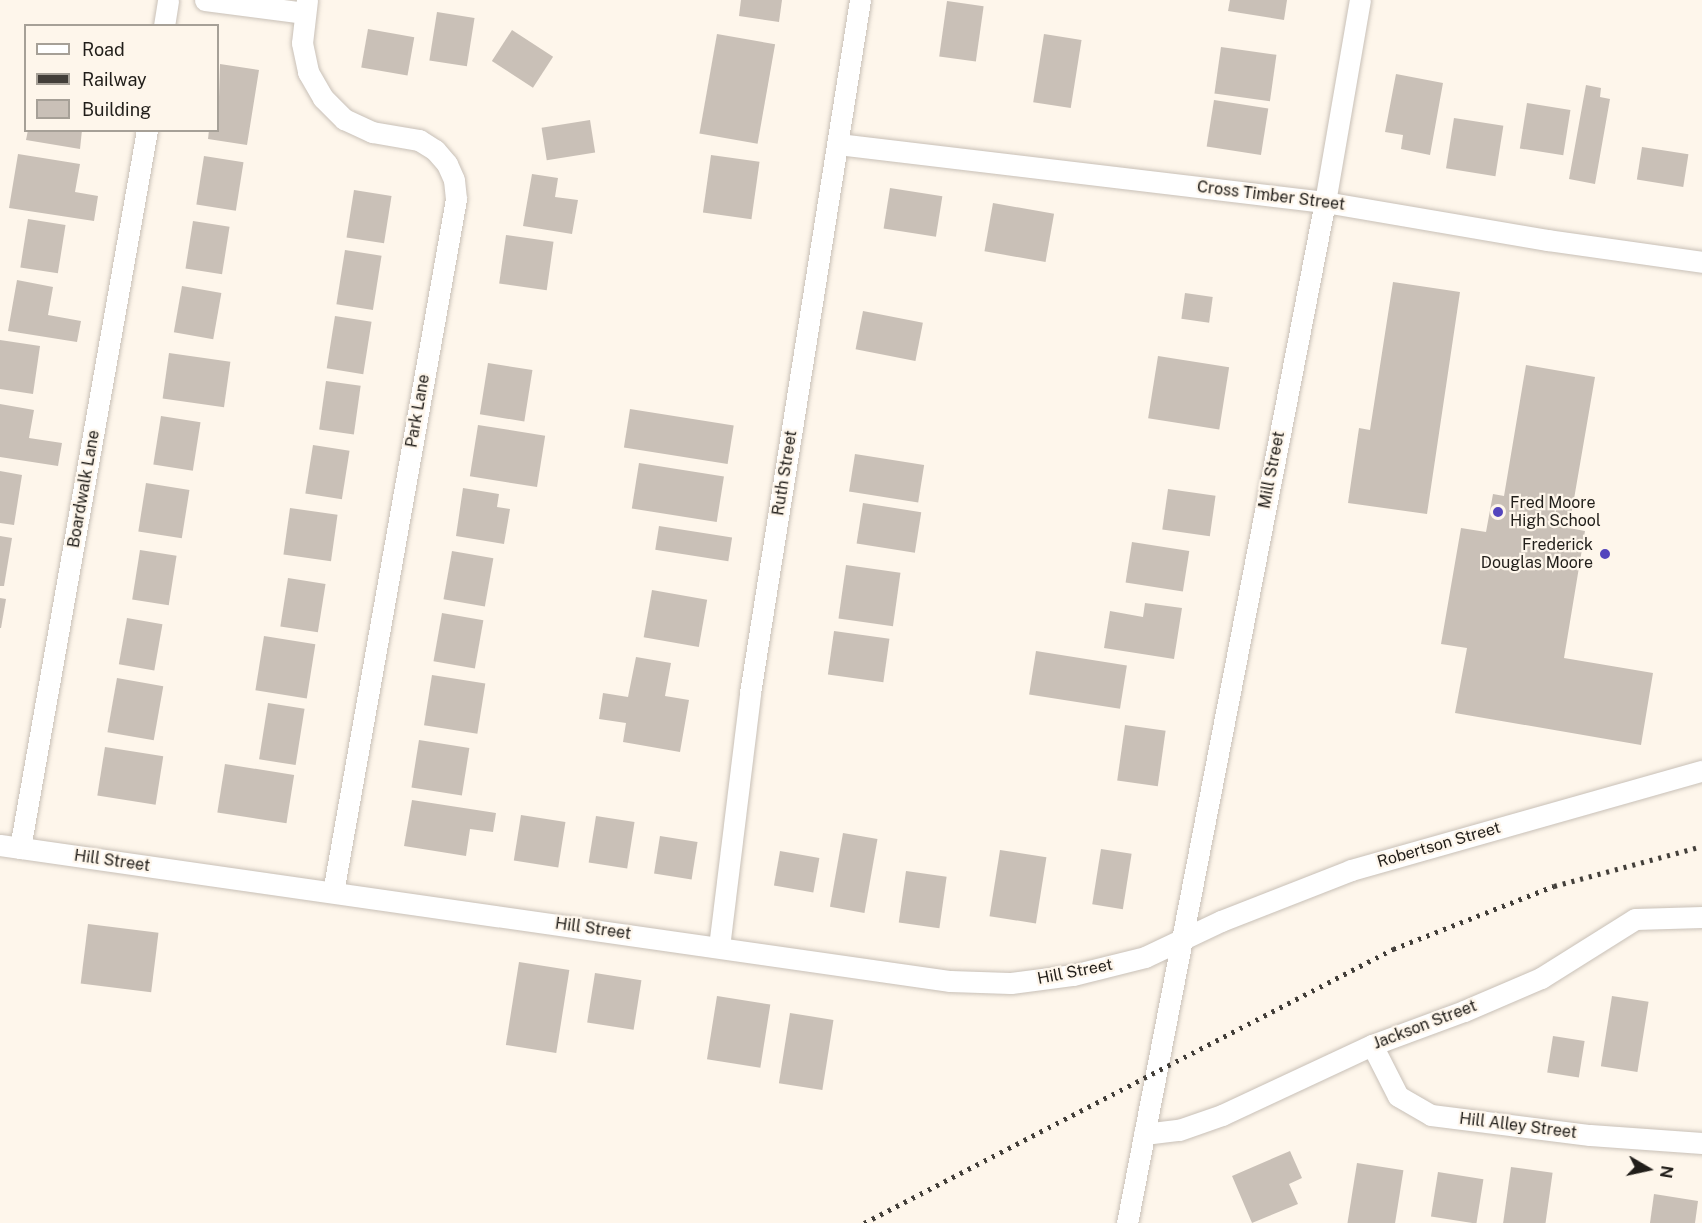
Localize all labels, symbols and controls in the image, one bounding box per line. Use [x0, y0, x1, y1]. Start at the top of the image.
legend [24, 24, 219, 132]
text: Road [82, 39, 125, 60]
text: Railway [82, 69, 147, 90]
text: Building [82, 99, 151, 120]
street label: Cross Timber Street [1196, 177, 1346, 215]
street label: Park Lane [402, 373, 434, 449]
street label: Boardwalk Lane [64, 429, 104, 549]
street label: Ruth Street [769, 429, 801, 517]
street label: Mill Street [1255, 430, 1289, 510]
place label: Fred Moore High School [1510, 493, 1601, 531]
marker: Fred Moore High School [1491, 505, 1505, 519]
place label: Frederick Douglas Moore [1481, 535, 1593, 573]
marker: Frederick Douglas Moore [1598, 547, 1612, 561]
street label: Robertson Street [1375, 818, 1503, 872]
street label: Hill Street [73, 846, 151, 876]
street label: Hill Street [554, 914, 632, 944]
street label: Hill Street [1036, 955, 1114, 989]
street label: Jackson Street [1370, 996, 1480, 1054]
street label: Hill Alley Street [1458, 1109, 1578, 1143]
north arrow [1618, 1139, 1678, 1199]
text: N [1656, 1164, 1677, 1180]

